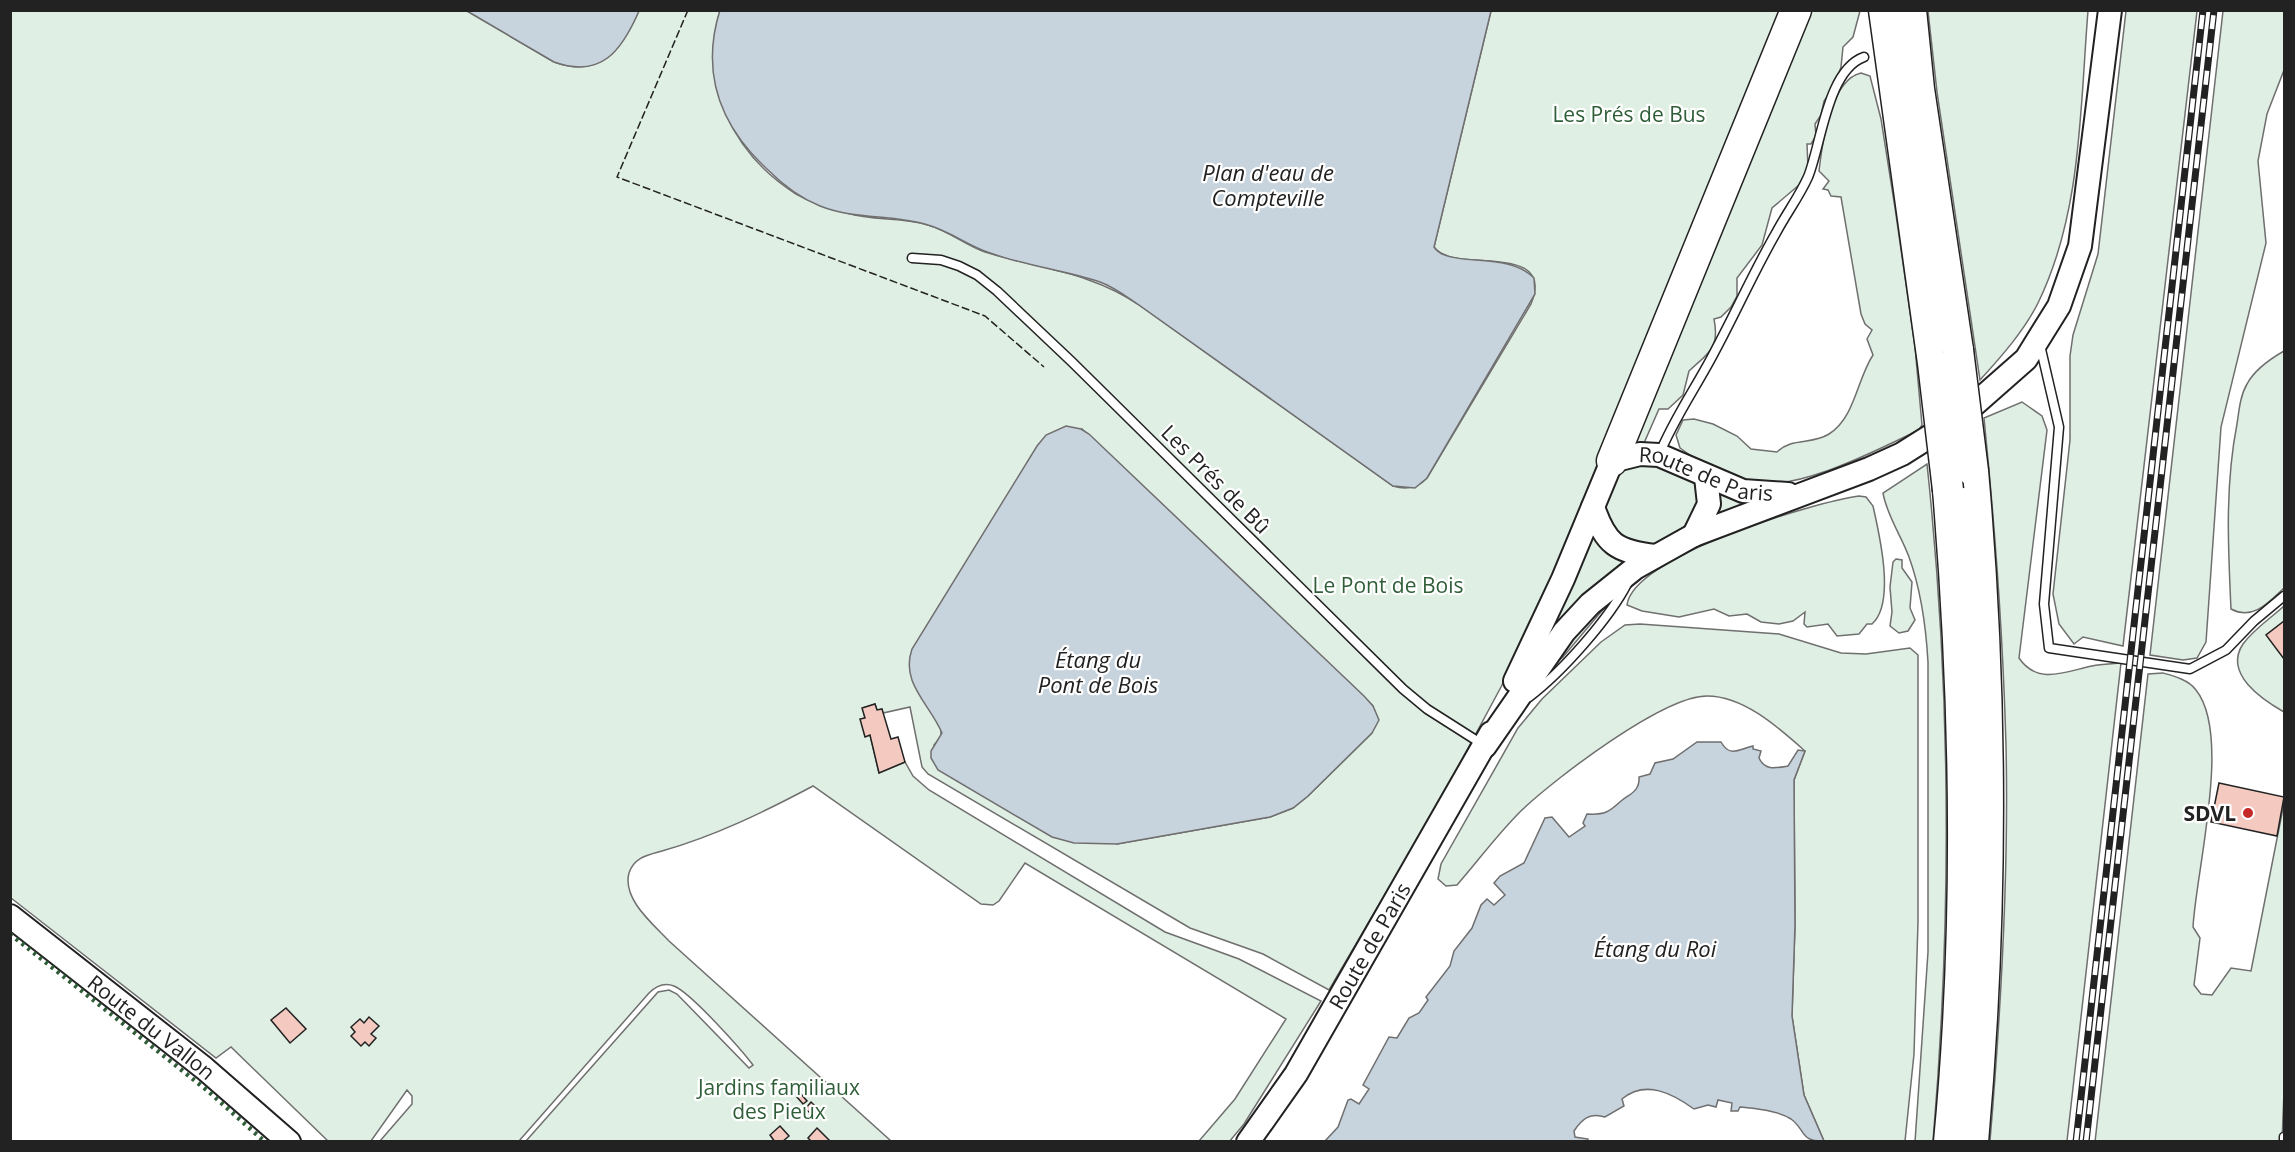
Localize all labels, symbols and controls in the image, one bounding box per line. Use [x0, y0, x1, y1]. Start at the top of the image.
park label: Les Prés de Bus [1552, 100, 1706, 128]
water label: Plan d'eau de Compteville [1202, 157, 1334, 212]
street label: Les Prés de Bû [1155, 418, 1277, 540]
street label: Route de Paris [1638, 440, 1774, 507]
park label: Le Pont de Bois [1313, 571, 1463, 599]
water label: Étang du Pont de Bois [1038, 644, 1159, 699]
place label: SDVL [2183, 799, 2236, 827]
marker: SDVL [2241, 806, 2255, 820]
street label: Route de Paris [1322, 877, 1417, 1014]
water label: Étang du Roi [1594, 933, 1717, 963]
street label: Route du Vallon [82, 968, 221, 1086]
park label: Jardins familiaux des Pieux [696, 1073, 860, 1125]

